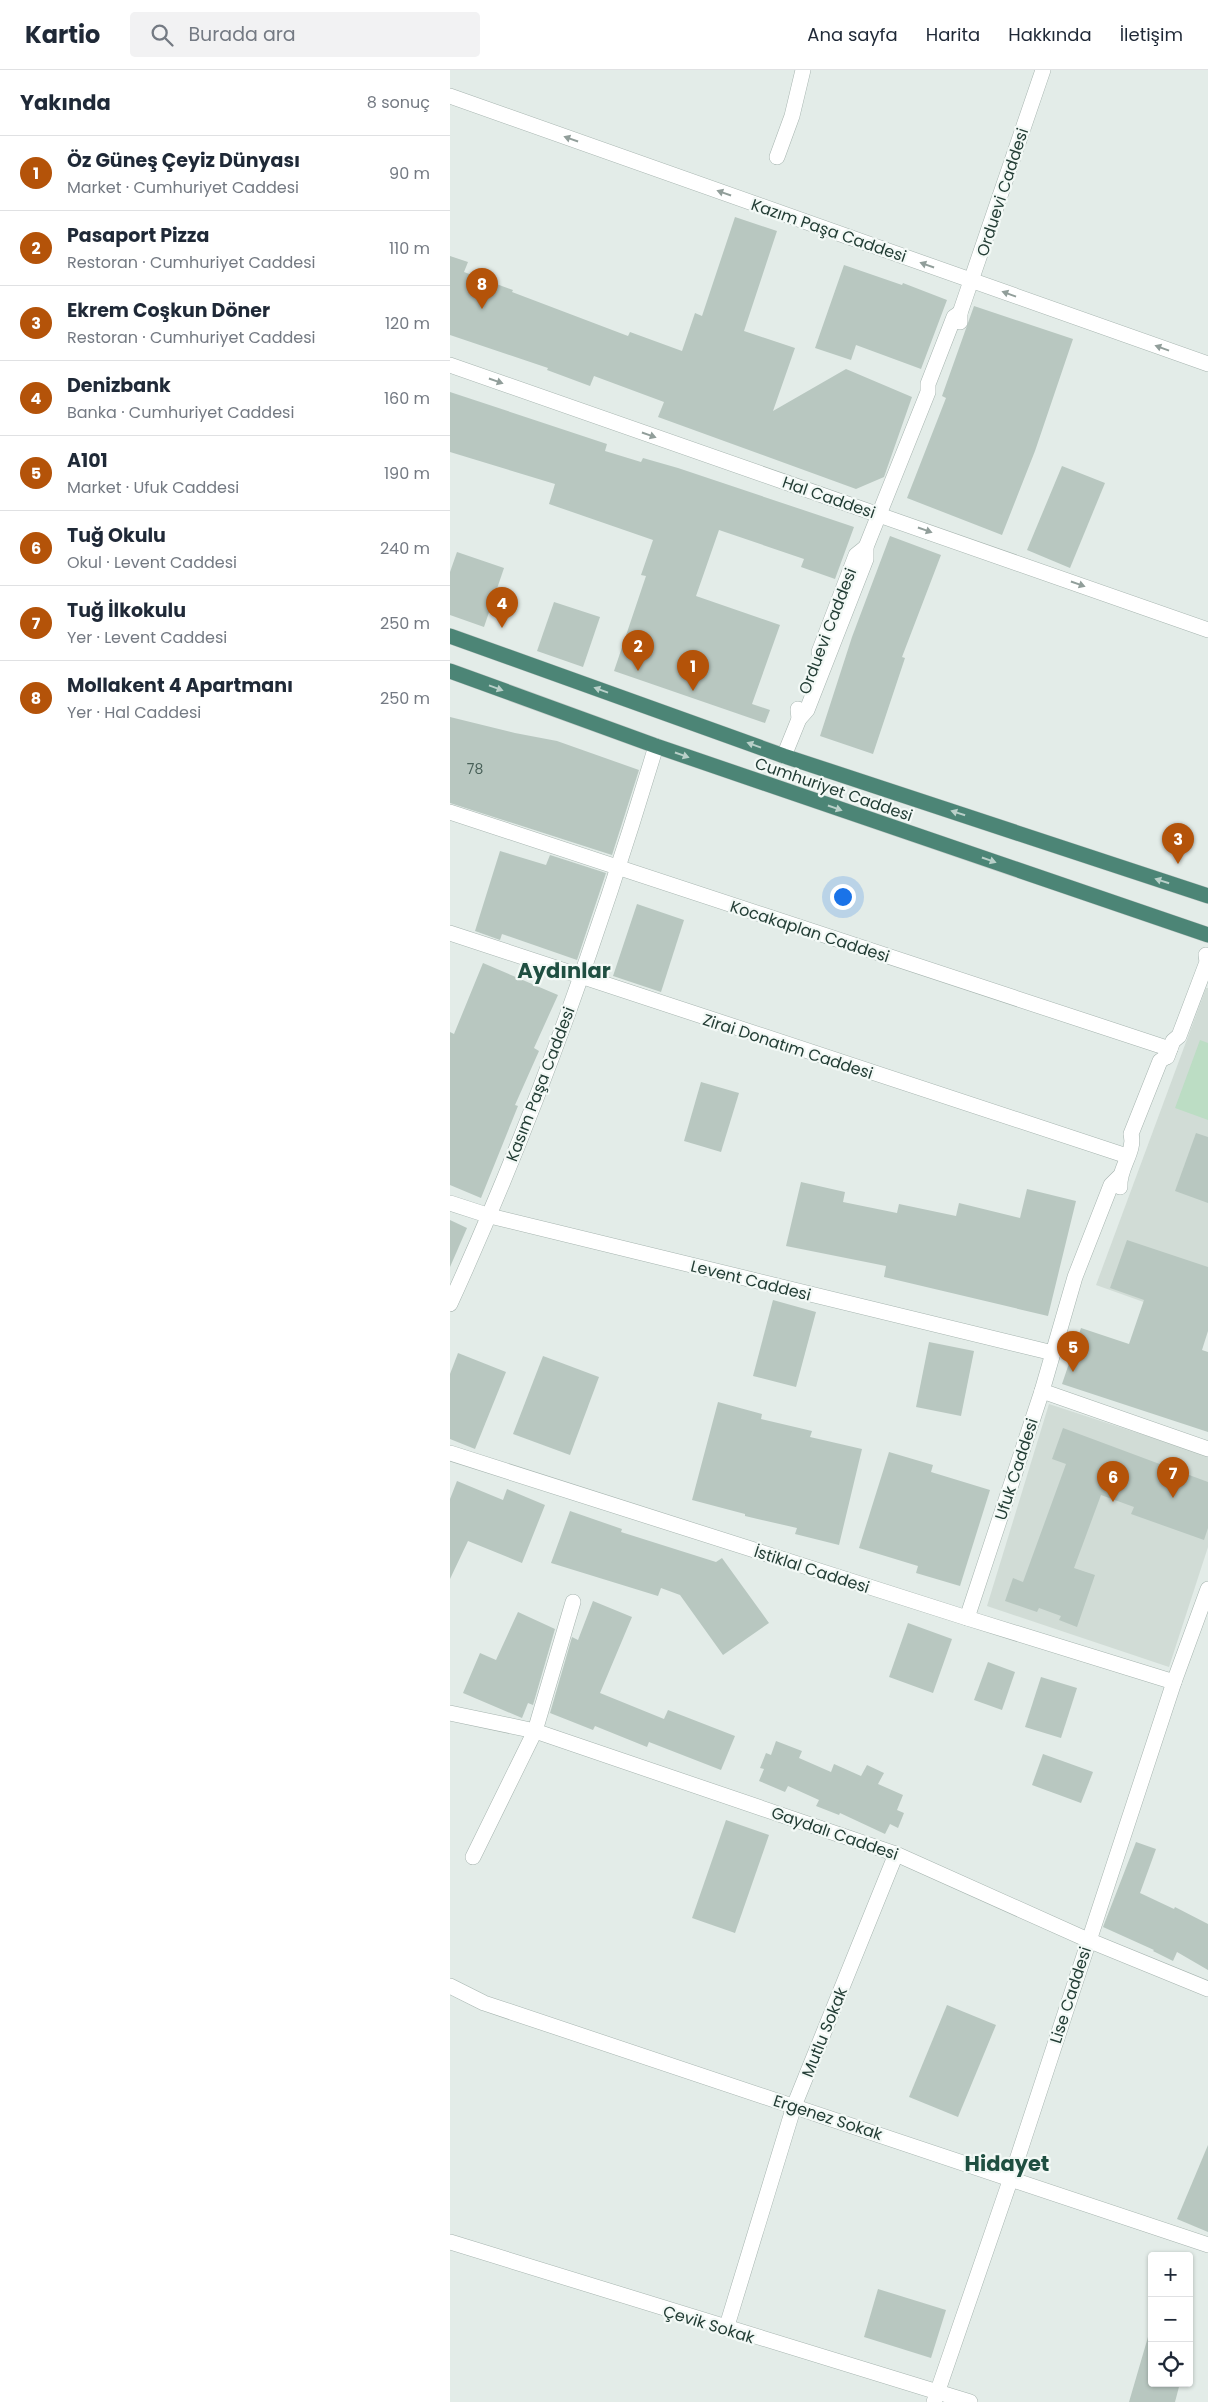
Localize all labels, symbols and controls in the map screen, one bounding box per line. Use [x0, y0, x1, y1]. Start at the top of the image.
search box [130, 12, 480, 57]
text: Kartio [25, 18, 100, 51]
icon: search [148, 21, 176, 49]
text: Burada ara [188, 21, 296, 48]
text: Ana sayfa [807, 22, 898, 47]
text: Harita [926, 22, 980, 47]
text: Hakkında [1008, 22, 1092, 47]
text: İletişim [1120, 22, 1183, 47]
text: Yakında [20, 88, 111, 117]
text: 8 sonuç [367, 91, 430, 114]
street label: Orduevi Caddesi [971, 125, 1034, 259]
one-way arrow [563, 135, 578, 143]
text: Öz Güneş Çeyiz Dünyası [67, 147, 300, 174]
text: 1 [33, 162, 39, 185]
text: 90 m [389, 162, 430, 185]
text: Market · Cumhuriyet Caddesi [67, 176, 299, 199]
one-way arrow [716, 189, 731, 197]
street label: Kazım Paşa Caddesi [748, 193, 910, 268]
text: Pasaport Pizza [67, 222, 209, 249]
text: 2 [31, 237, 41, 260]
text: 110 m [389, 237, 430, 260]
text: Restoran · Cumhuriyet Caddesi [67, 251, 316, 274]
one-way arrow [919, 260, 934, 268]
pin: 8 [466, 268, 498, 309]
one-way arrow [1001, 290, 1016, 298]
text: Ekrem Coşkun Döner [67, 297, 270, 324]
text: 3 [31, 312, 41, 335]
text: 120 m [385, 312, 430, 335]
text: Restoran · Cumhuriyet Caddesi [67, 326, 316, 349]
one-way arrow [1154, 344, 1169, 352]
text: Denizbank [67, 372, 171, 399]
one-way arrow [489, 377, 504, 385]
text: 4 [31, 387, 41, 410]
text: 160 m [384, 387, 430, 410]
text: Banka · Cumhuriyet Caddesi [67, 401, 294, 424]
one-way arrow [642, 431, 657, 439]
text: A101 [67, 447, 108, 474]
text: 5 [31, 462, 41, 485]
text: 190 m [384, 462, 430, 485]
street label: Hal Caddesi [779, 471, 878, 524]
text: Market · Ufuk Caddesi [67, 476, 239, 499]
text: Tuğ Okulu [67, 522, 166, 549]
one-way arrow [918, 526, 933, 534]
text: 6 [31, 537, 41, 560]
text: 240 m [380, 537, 430, 560]
text: Okul · Levent Caddesi [67, 551, 237, 574]
street label: Orduevi Caddesi [793, 565, 862, 698]
one-way arrow [1071, 580, 1086, 588]
pin: 4 [486, 587, 518, 628]
text: Tuğ İlkokulu [67, 597, 186, 624]
text: 7 [32, 612, 40, 635]
text: 250 m [380, 612, 430, 635]
text: Yer · Levent Caddesi [67, 626, 227, 649]
pin: 2 [622, 630, 654, 671]
pin: 1 [677, 650, 709, 691]
text: Mollakent 4 Apartmanı [67, 672, 293, 699]
one-way arrow [489, 684, 504, 692]
one-way arrow [593, 686, 608, 694]
text: 8 [31, 687, 41, 710]
text: 250 m [380, 687, 430, 710]
text: Yer · Hal Caddesi [67, 701, 201, 724]
one-way arrow [746, 741, 761, 749]
one-way arrow [674, 752, 689, 759]
street label: Cumhuriyet Caddesi [752, 752, 916, 827]
house number: 78 [467, 759, 483, 779]
one-way arrow [828, 804, 843, 812]
one-way arrow [950, 809, 965, 816]
pin: 3 [1162, 823, 1194, 864]
one-way arrow [982, 856, 997, 864]
one-way arrow [1154, 877, 1169, 884]
your location [830, 884, 856, 910]
street label: Kocakaplan Caddesi [727, 895, 893, 968]
district label: Aydınlar [517, 956, 611, 985]
street label: Kasım Paşa Caddesi [500, 1004, 581, 1165]
street label: Zirai Donatım Caddesi [700, 1008, 876, 1085]
street label: Levent Caddesi [688, 1254, 813, 1307]
pin: 5 [1057, 1331, 1089, 1372]
street label: Ufuk Caddesi [989, 1415, 1044, 1523]
pin: 7 [1157, 1457, 1189, 1498]
pin: 6 [1097, 1461, 1129, 1502]
street label: İstiklal Caddesi [751, 1540, 873, 1599]
street label: Gaydalı Caddesi [768, 1801, 901, 1866]
street label: Lise Caddesi [1044, 1944, 1097, 2046]
street label: Mutlu Sokak [796, 1983, 853, 2081]
street label: Ergenez Sokak [770, 2089, 886, 2146]
district label: Hidayet [965, 2149, 1049, 2178]
map controls [1148, 2252, 1193, 2387]
button: + [1148, 2252, 1193, 2297]
button: − [1148, 2297, 1193, 2342]
street label: Çevik Sokak [660, 2300, 758, 2350]
button: locate [1148, 2342, 1193, 2387]

